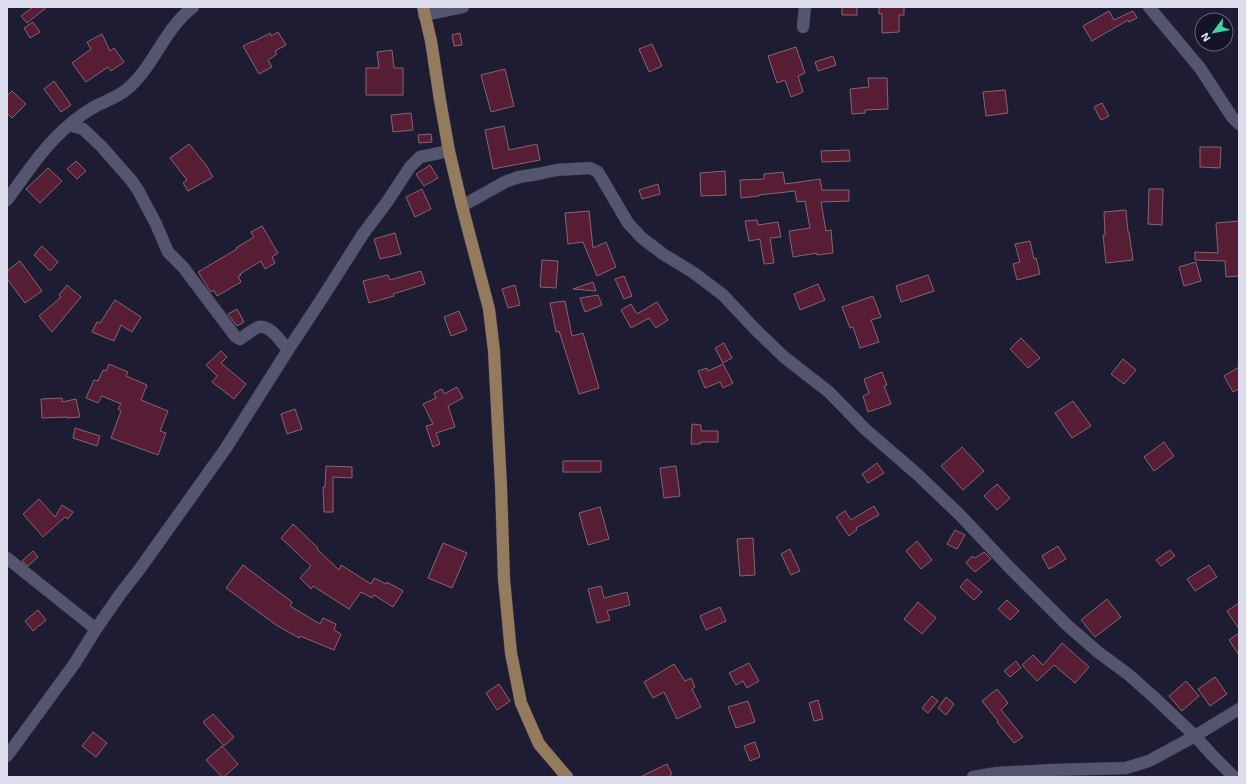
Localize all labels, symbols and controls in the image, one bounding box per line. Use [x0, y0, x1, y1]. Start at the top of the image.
north arrow [1194, 12, 1234, 52]
text: N [1198, 30, 1214, 44]

